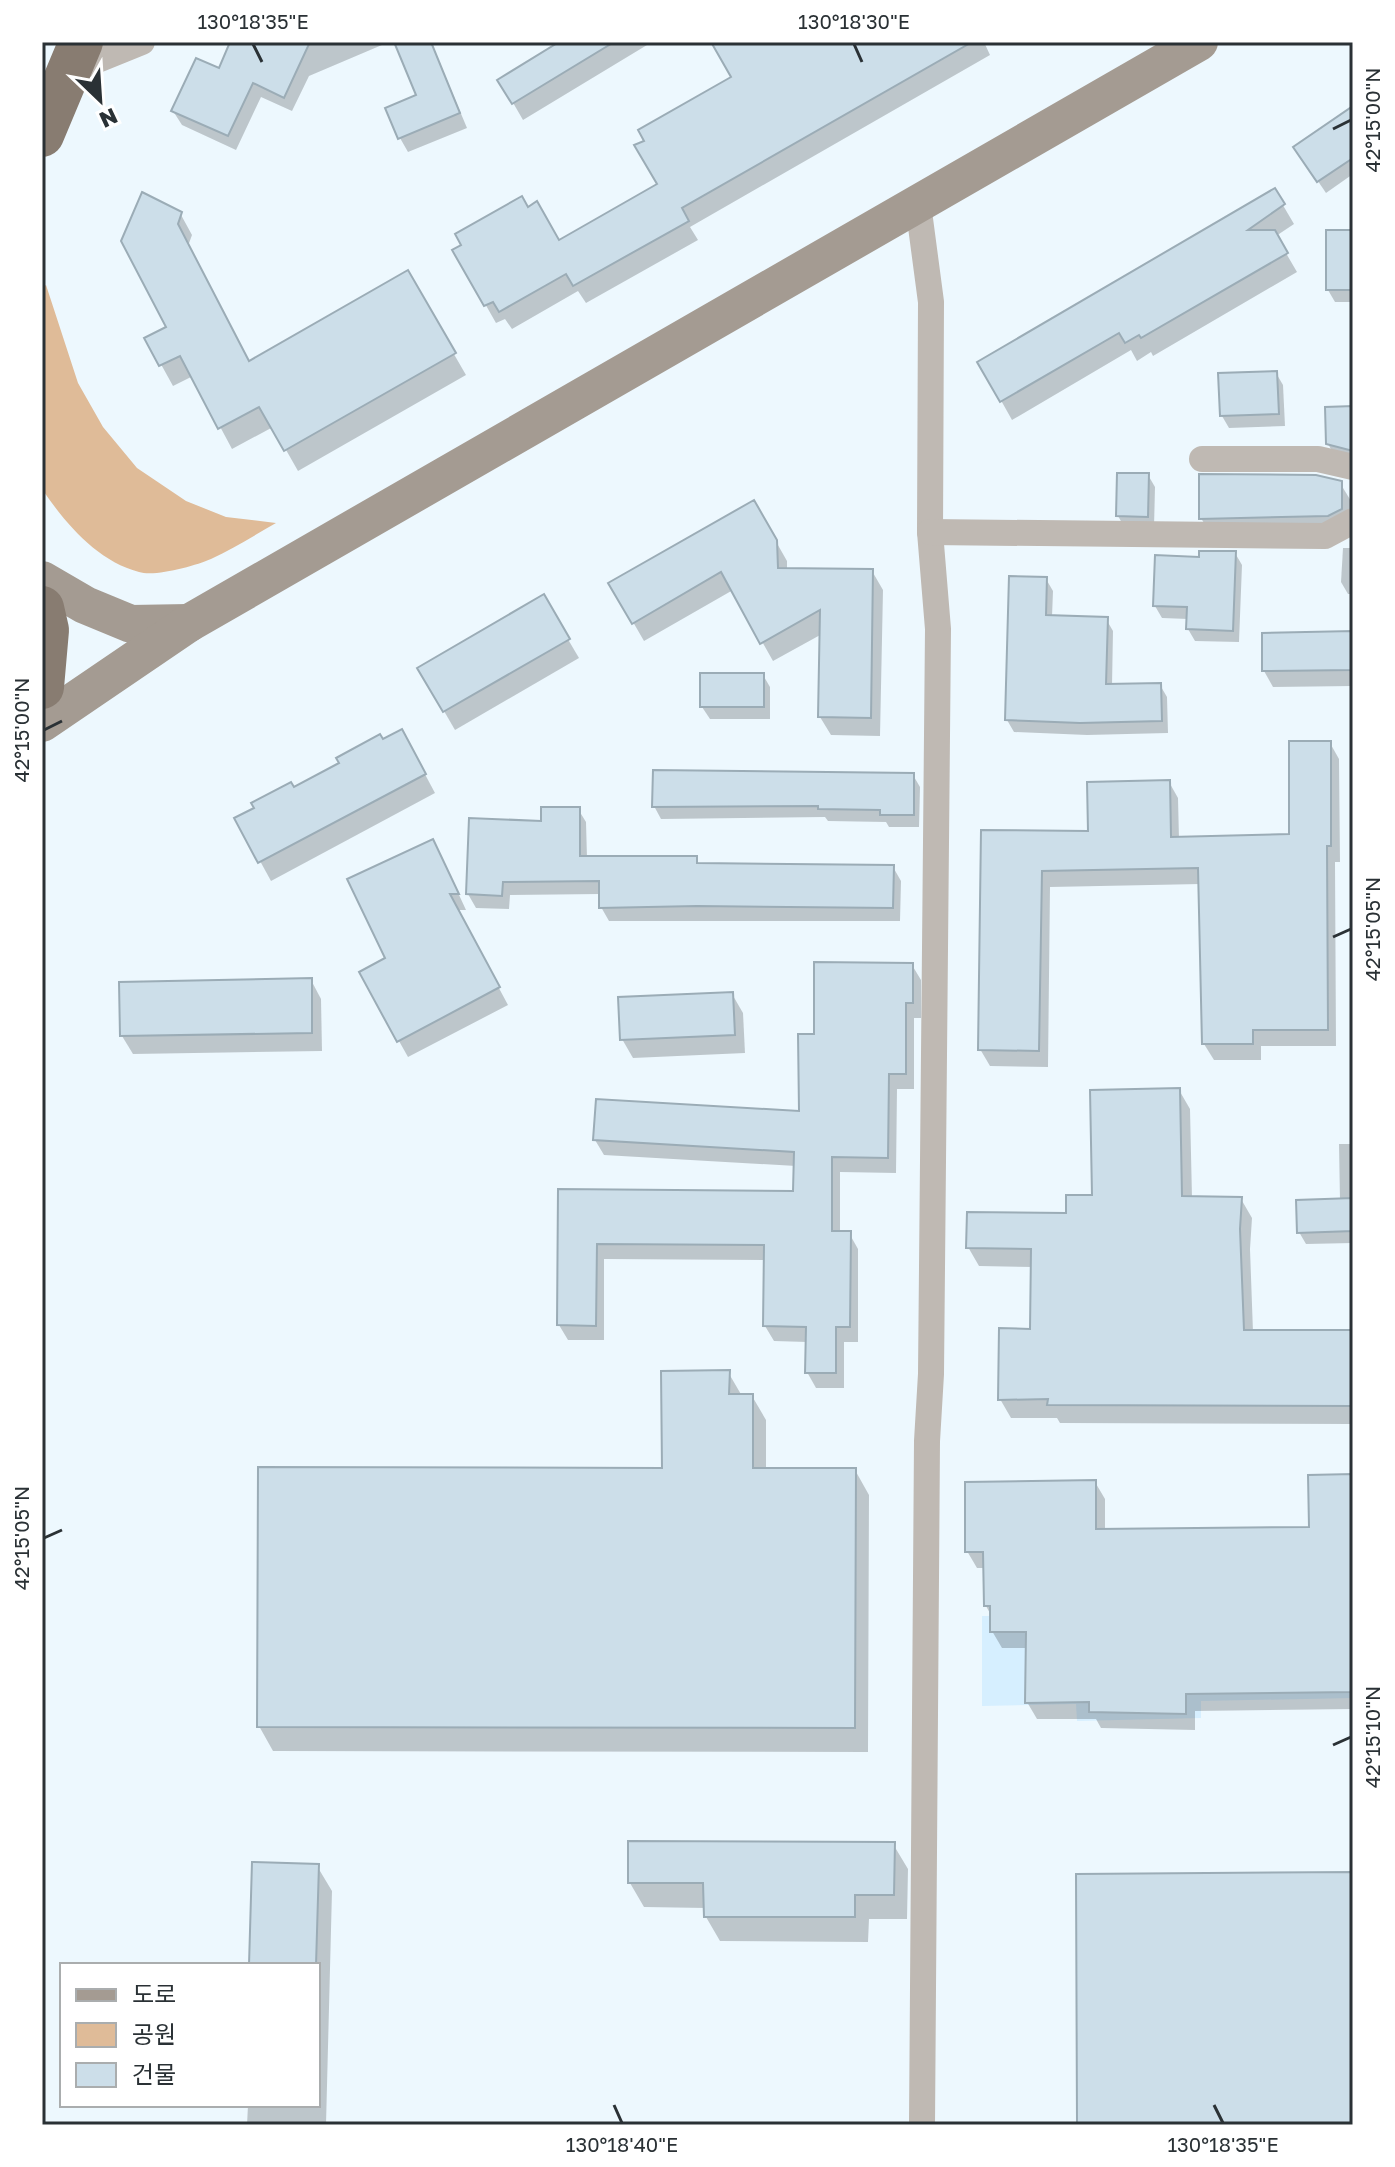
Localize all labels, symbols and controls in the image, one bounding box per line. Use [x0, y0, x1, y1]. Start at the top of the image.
text: 130°18'35"E [197, 9, 309, 33]
text: 130°18'30"E [798, 9, 910, 33]
north arrow [60, 60, 140, 140]
text: 42°15'00"N [1360, 67, 1384, 173]
text: N [95, 103, 122, 134]
text: 42°15'00"N [9, 677, 33, 783]
text: 42°15'05"N [1360, 877, 1384, 981]
text: 42°15'05"N [9, 1486, 33, 1590]
text: 42°15'10"N [1360, 1686, 1384, 1788]
legend [60, 1963, 320, 2107]
text: 도로 [132, 1979, 176, 2008]
text: 공원 [132, 2019, 176, 2048]
text: 건물 [132, 2059, 176, 2088]
text: 130°18'40"E [566, 2132, 678, 2156]
text: 130°18'35"E [1167, 2132, 1279, 2156]

